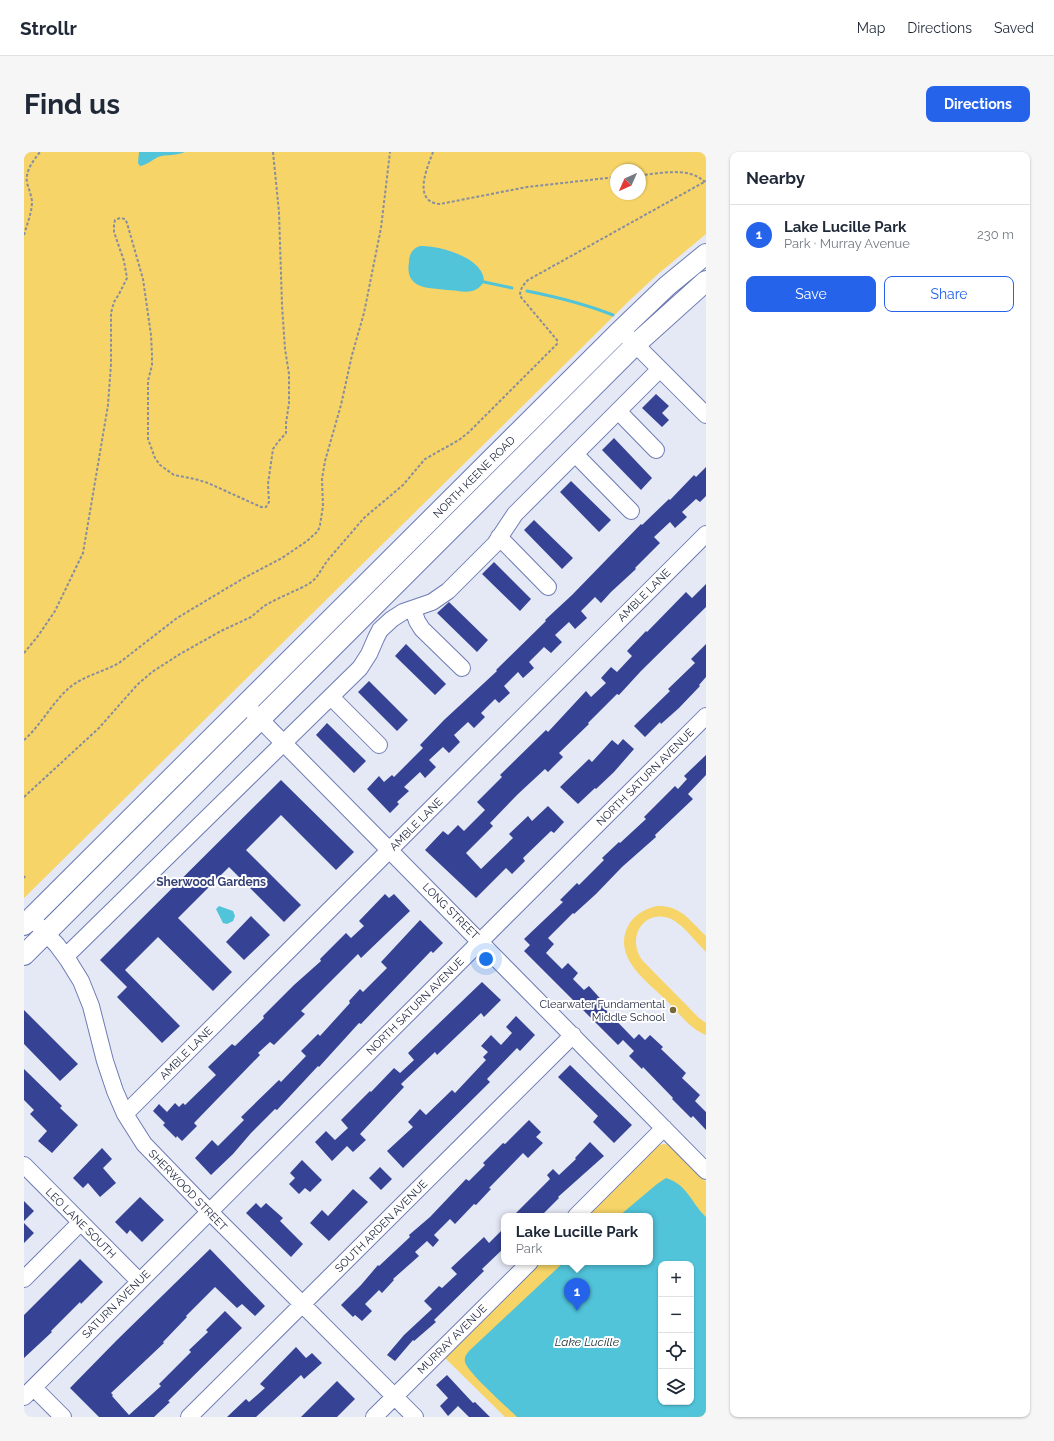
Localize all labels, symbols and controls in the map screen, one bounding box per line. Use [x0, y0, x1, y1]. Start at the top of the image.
text: Strollr [20, 17, 77, 39]
text: Map [857, 20, 885, 36]
text: Directions [907, 20, 972, 36]
text: Saved [994, 20, 1034, 36]
button: Directions [926, 86, 1030, 122]
text: Find us [24, 88, 120, 121]
north arrow [610, 164, 646, 200]
text: Nearby [746, 168, 805, 188]
text: Lake Lucille Park [784, 218, 906, 236]
text: 1 [756, 227, 762, 242]
text: 230 m [977, 227, 1014, 242]
text: Park · Murray Avenue [784, 236, 910, 251]
button: Save [746, 276, 876, 312]
button: Share [884, 276, 1014, 312]
street label: NORTH KEENE ROAD [431, 434, 518, 521]
street label: AMBLE LANE [615, 566, 674, 624]
street label: NORTH SATURN AVENUE [594, 726, 697, 829]
street label: AMBLE LANE [387, 795, 446, 853]
district label: Sherwood Gardens [156, 875, 266, 889]
street label: LONG STREET [420, 881, 482, 942]
your location [476, 949, 496, 969]
street label: NORTH SATURN AVENUE [364, 955, 467, 1058]
place label: Clearwater Fundamental Middle School [539, 998, 665, 1024]
marker: Clearwater Fundamental Middle School [668, 1005, 678, 1015]
street label: AMBLE LANE [157, 1024, 216, 1082]
street label: SHERWOOD STREET [146, 1147, 230, 1234]
street label: SOUTH ARDEN AVENUE [333, 1177, 430, 1275]
street label: LEO LANE SOUTH [43, 1186, 118, 1261]
popup [501, 1213, 653, 1265]
text: Lake Lucille Park [516, 1223, 638, 1241]
text: Park [516, 1241, 542, 1256]
map controls [658, 1261, 694, 1405]
button: + [658, 1261, 694, 1297]
street label: SATURN AVENUE [80, 1267, 153, 1341]
pin: 1 [564, 1278, 590, 1311]
button: − [658, 1297, 694, 1333]
street label: MURRAY AVENUE [415, 1302, 490, 1377]
button: locate [658, 1333, 694, 1369]
water label: Lake Lucille [555, 1335, 620, 1349]
button: layers [658, 1369, 694, 1405]

